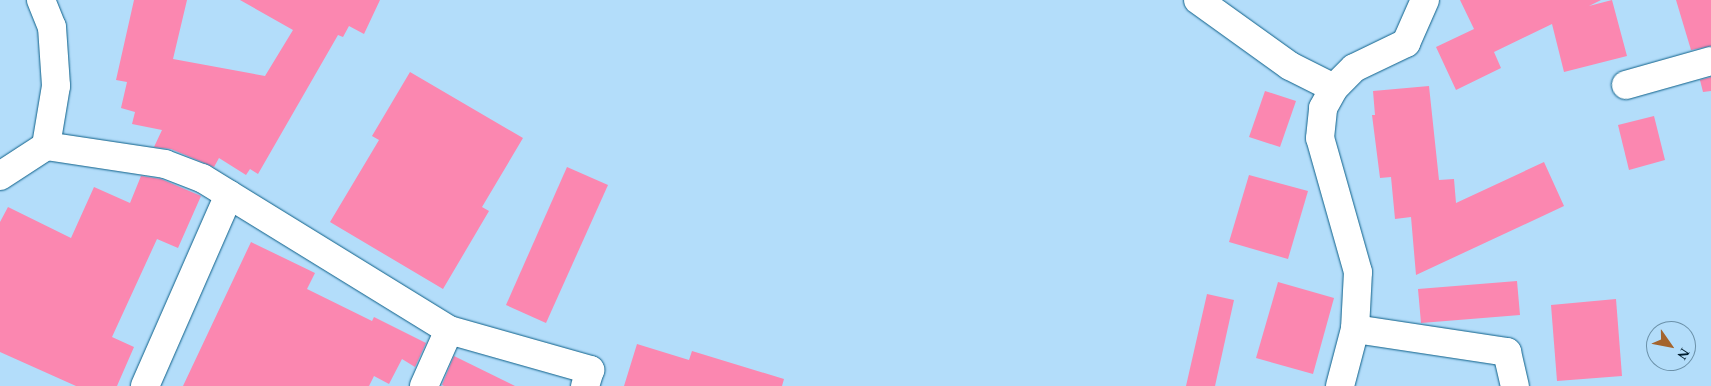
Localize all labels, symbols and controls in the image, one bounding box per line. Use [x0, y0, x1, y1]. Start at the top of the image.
north arrow [1646, 321, 1696, 371]
text: N [1674, 346, 1692, 362]

